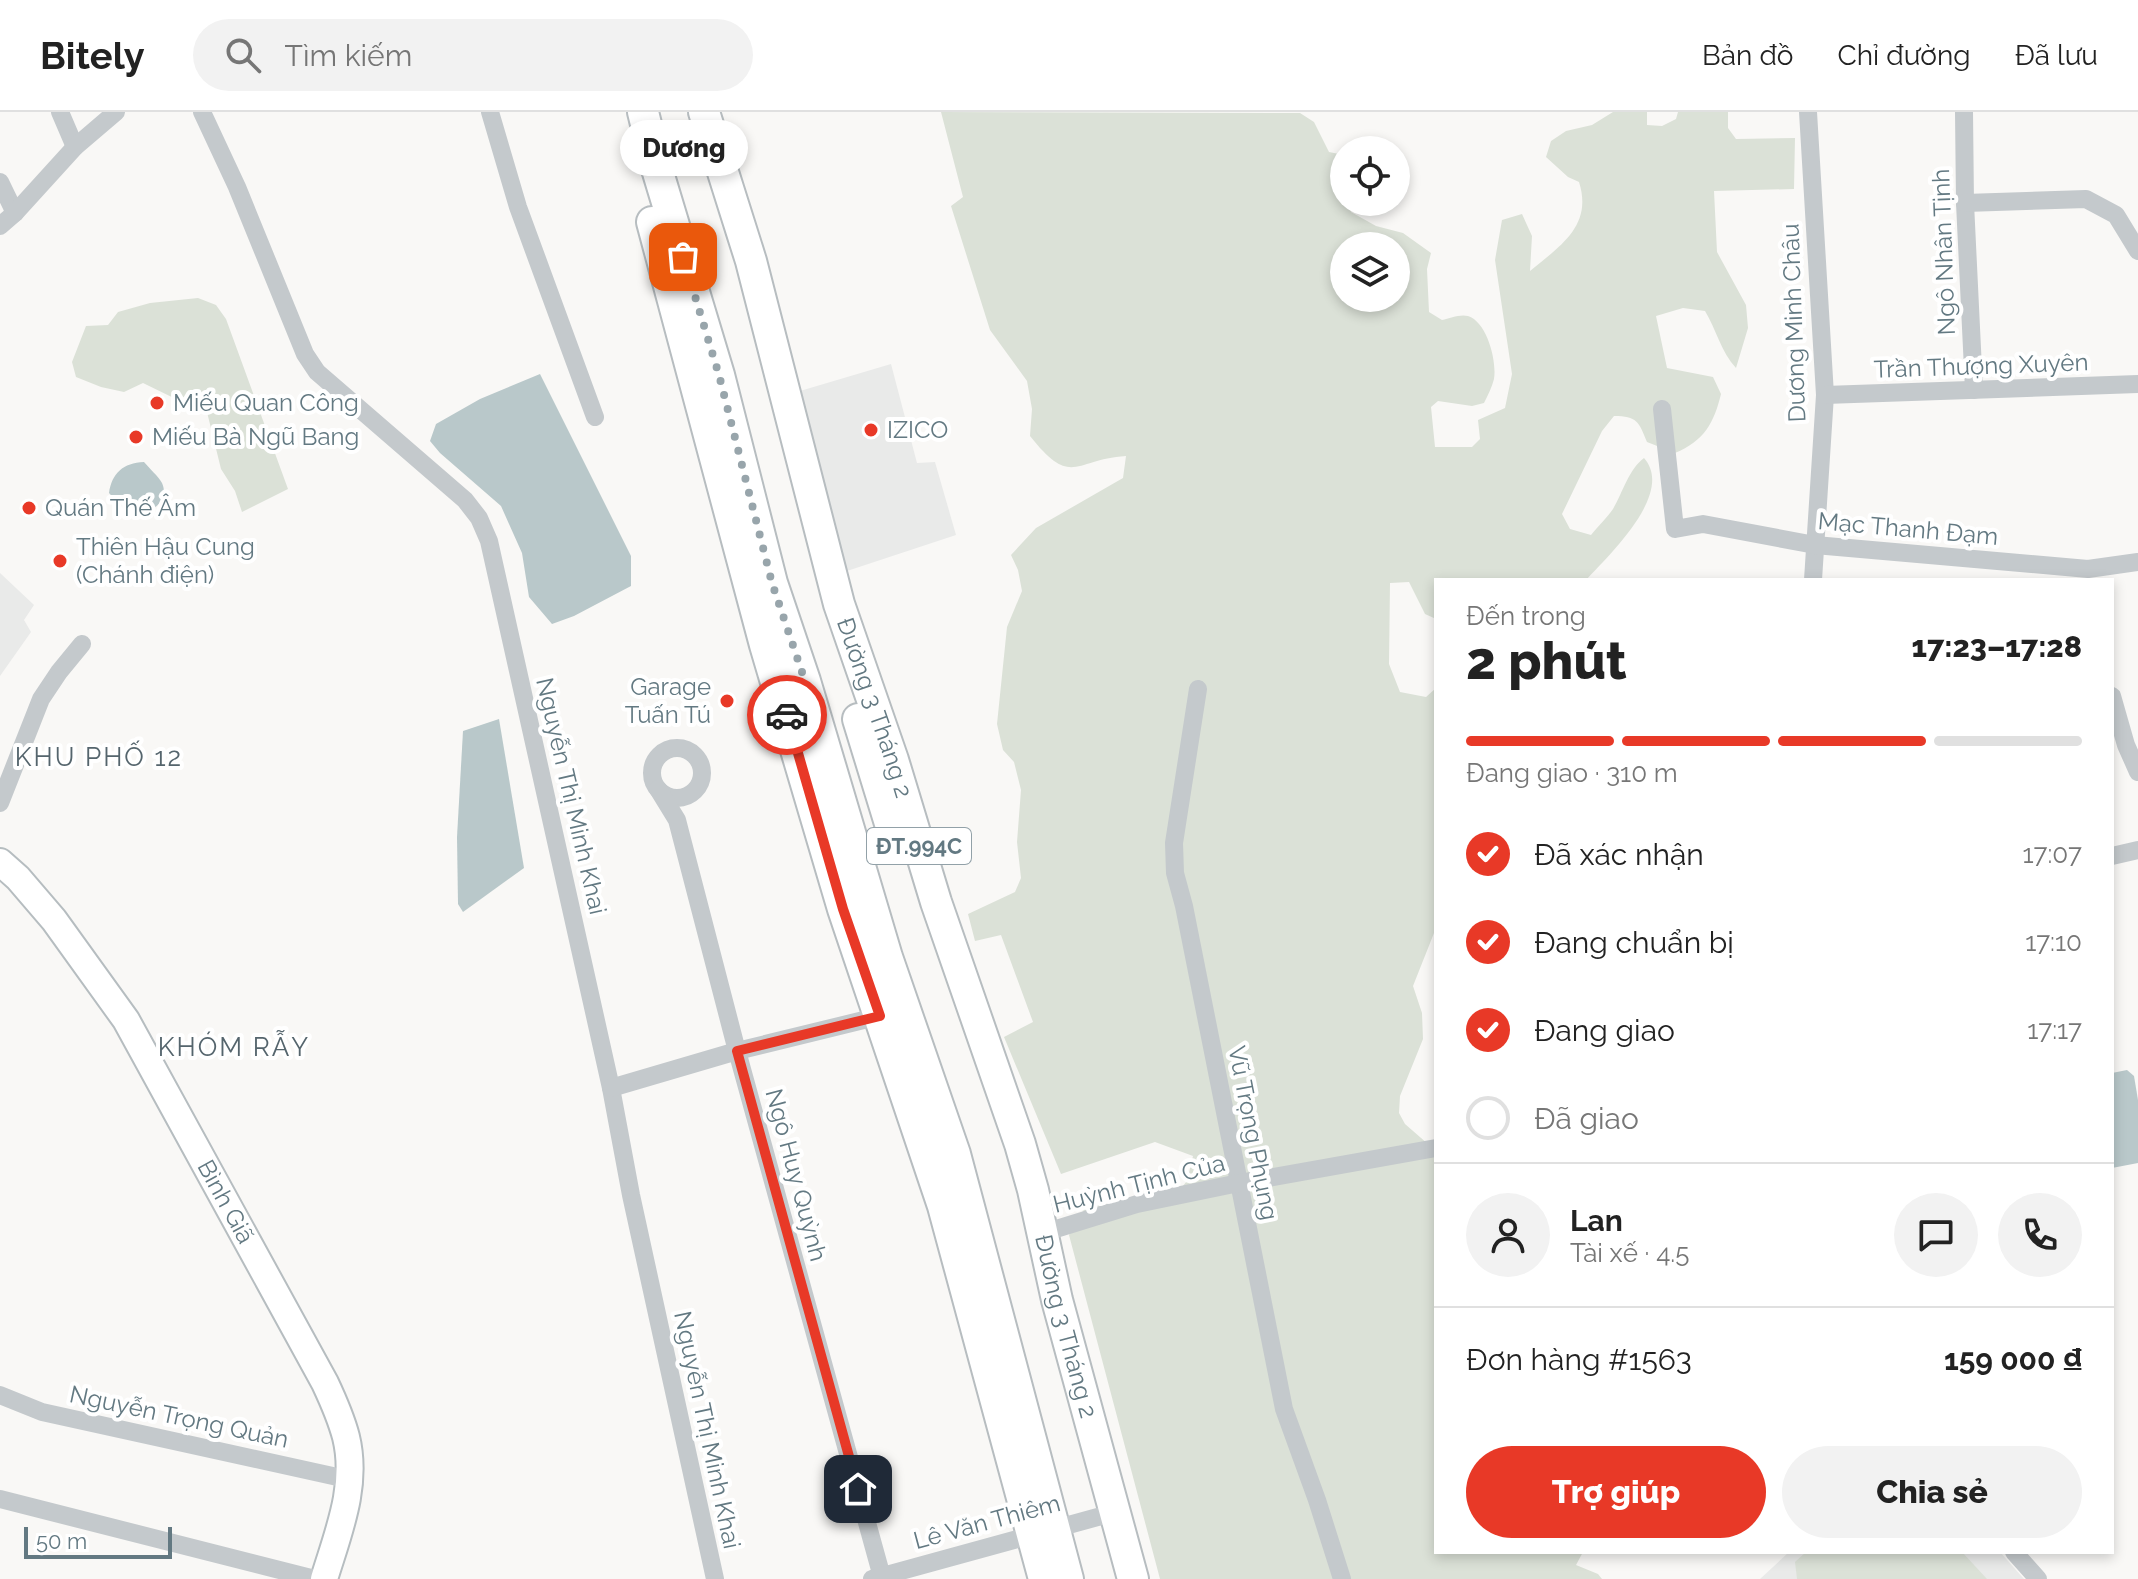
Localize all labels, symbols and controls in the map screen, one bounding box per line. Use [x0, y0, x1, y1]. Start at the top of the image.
search box [193, 19, 753, 91]
text: Bitely [40, 33, 145, 78]
icon: search [221, 33, 265, 77]
text: Tìm kiếm [285, 38, 412, 73]
text: Bản đồ [1702, 39, 1794, 72]
text: Chỉ đường [1838, 39, 1971, 72]
text: Đã lưu [2015, 39, 2098, 72]
callout: Dương [619, 121, 747, 177]
text: Dương [642, 133, 726, 163]
map controls [1330, 136, 1410, 312]
button: locate [1330, 136, 1410, 216]
street label: Ngô Nhân Tịnh [1926, 168, 1961, 336]
pin [649, 223, 717, 291]
street label: Dương Minh Châu [1776, 223, 1811, 423]
button: layers [1330, 232, 1410, 312]
icon: bag [661, 235, 705, 279]
street label: Trần Thượng Xuyên [1873, 347, 2089, 384]
place label: Miếu Quan Công [173, 388, 359, 417]
marker: Miếu Quan Công [148, 394, 166, 412]
place label: IZICO [887, 415, 948, 444]
marker: IZICO [862, 421, 880, 439]
place label: Miếu Bà Ngũ Bang [152, 422, 359, 451]
marker: Miếu Bà Ngũ Bang [127, 428, 145, 446]
place label: Quán Thế Âm [45, 493, 196, 522]
marker: Quán Thế Âm [20, 499, 38, 517]
street label: Mạc Thanh Đạm [1817, 506, 1999, 551]
place label: Thiên Hậu Cung (Chánh điện) [76, 532, 255, 589]
marker: Thiên Hậu Cung (Chánh điện) [51, 552, 69, 570]
text: Đến trong [1466, 601, 1586, 631]
street label: Đường 3 Tháng 2 [831, 614, 919, 801]
text: 17:23–17:28 [1911, 629, 2082, 664]
text: 2 phút [1466, 630, 1627, 691]
place label: Garage Tuấn Tú [625, 672, 711, 729]
street label: Nguyễn Thị Minh Khai [530, 675, 613, 917]
courier [747, 675, 827, 755]
marker: Garage Tuấn Tú [718, 692, 736, 710]
icon: car [765, 693, 809, 737]
district label: KHU PHỐ 12 [15, 740, 183, 772]
text: Đang giao · 310 m [1466, 758, 1678, 788]
road number: ĐT.994C [867, 828, 971, 864]
icon: check [1466, 832, 1510, 876]
text: Đã xác nhận [1534, 837, 1704, 872]
text: 17:07 [2023, 839, 2082, 869]
icon: check [1466, 920, 1510, 964]
text: Đang chuẩn bị [1534, 925, 1734, 960]
text: 17:10 [2025, 927, 2082, 957]
icon: check [1466, 1008, 1510, 1052]
text: Đang giao [1534, 1013, 1675, 1048]
text: 17:17 [2027, 1015, 2082, 1045]
district label: KHÓM RẪY [158, 1030, 310, 1062]
street label: Vũ Trọng Phụng [1222, 1043, 1285, 1222]
street label: Ngô Huy Quỳnh [760, 1086, 833, 1264]
text: Đã giao [1534, 1101, 1639, 1136]
street label: Huỳnh Tịnh Của [1050, 1148, 1228, 1219]
street label: Bình Giã [192, 1155, 261, 1248]
button: person [1466, 1193, 1550, 1277]
button: chat [1894, 1193, 1978, 1277]
button: phone [1998, 1193, 2082, 1277]
text: Lan [1570, 1203, 1623, 1238]
street label: Đường 3 Tháng 2 [1029, 1232, 1103, 1421]
text: Tài xế · 4.5 [1570, 1238, 1689, 1268]
street label: Nguyễn Thị Minh Khai [668, 1309, 747, 1551]
text: Đơn hàng #1563 [1466, 1342, 1692, 1377]
text: 159 000 ₫ [1944, 1342, 2082, 1377]
street label: Nguyễn Trọng Quản [67, 1379, 291, 1454]
button: Trợ giúp [1466, 1446, 1766, 1538]
button: Chia sẻ [1782, 1446, 2082, 1538]
pin [824, 1455, 892, 1523]
icon: home [836, 1467, 880, 1511]
street label: Lê Văn Thiêm [910, 1488, 1063, 1555]
scale bar [24, 1523, 172, 1559]
text: 50 m [36, 1528, 87, 1554]

